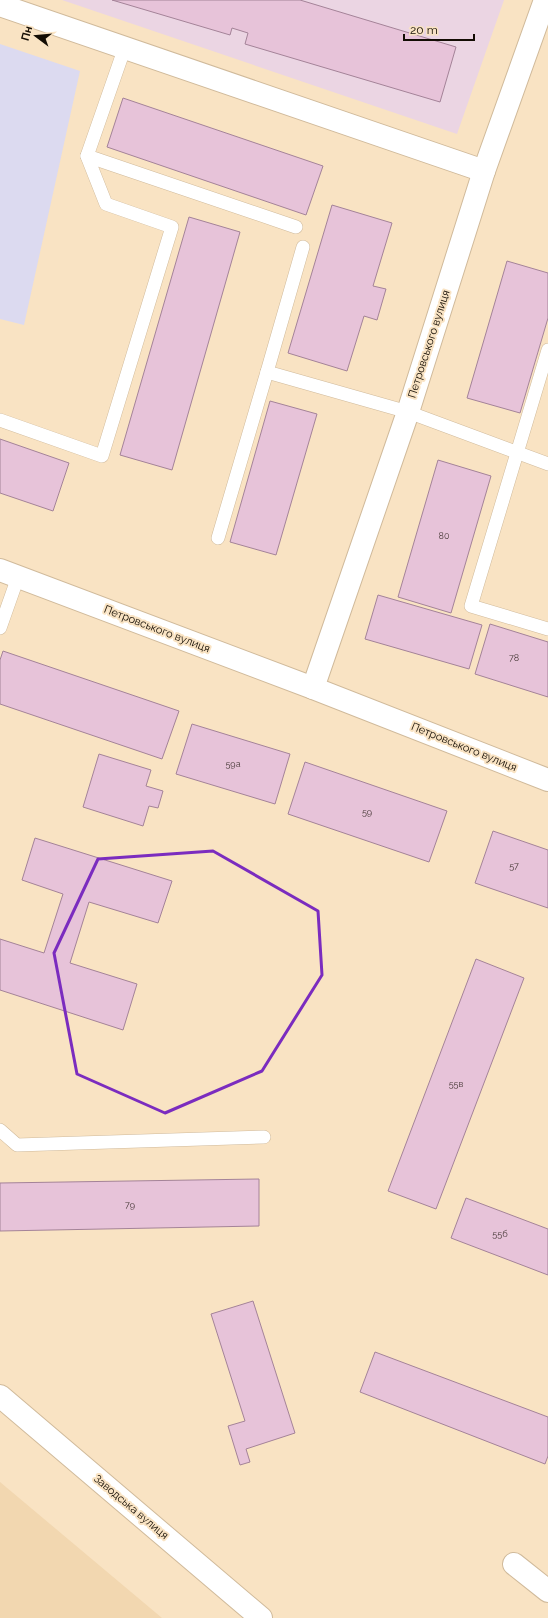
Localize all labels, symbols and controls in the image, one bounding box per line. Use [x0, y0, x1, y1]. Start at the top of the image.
north arrow [16, 16, 56, 56]
scale bar [404, 16, 474, 42]
text: 20 m [410, 23, 438, 37]
text: Пн [19, 25, 35, 42]
street label: Петровського вулиця [405, 288, 453, 400]
house number: 80 [439, 531, 450, 541]
street label: Петровського вулиця [102, 603, 212, 655]
house number: 78 [509, 653, 519, 663]
street label: Петровського вулиця [409, 720, 519, 774]
house number: 59а [225, 759, 241, 769]
house number: 59 [362, 807, 372, 817]
house number: 57 [509, 861, 519, 871]
house number: 55в [449, 1079, 463, 1089]
house number: 79 [125, 1200, 135, 1210]
house number: 55б [492, 1229, 508, 1239]
street label: Заводська вулиця [91, 1472, 171, 1542]

